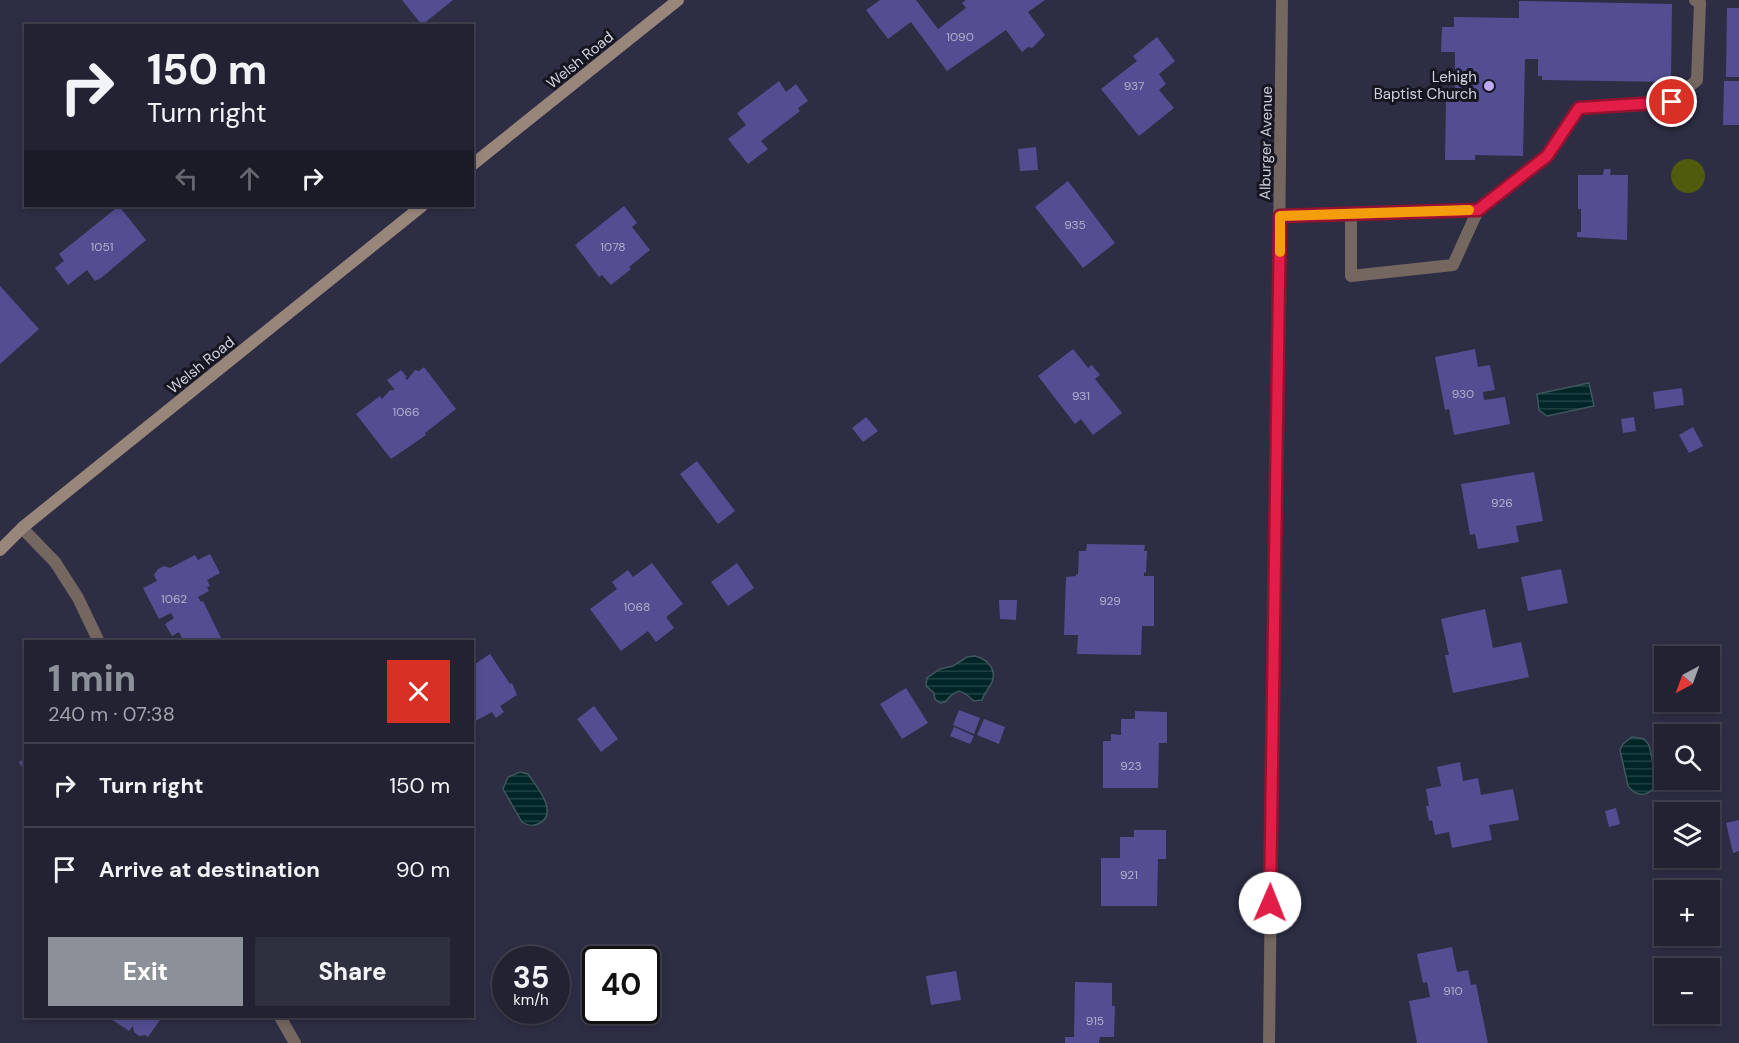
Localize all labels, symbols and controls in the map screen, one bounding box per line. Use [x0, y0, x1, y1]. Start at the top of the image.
street label: Welsh Road [542, 27, 618, 93]
house number: 1090 [946, 29, 974, 45]
text: 150 m [147, 42, 267, 97]
icon: right [48, 48, 126, 126]
place label: Lehigh Baptist Church [1374, 67, 1477, 104]
pin [1646, 76, 1697, 127]
house number: 937 [1124, 78, 1144, 94]
marker: Lehigh Baptist Church [1482, 79, 1496, 93]
icon: arrive [1655, 85, 1688, 118]
street label: Alburger Avenue [1255, 86, 1277, 200]
text: Turn right [147, 95, 267, 130]
icon: left [170, 162, 203, 195]
icon: ahead [233, 162, 266, 195]
icon: right [296, 162, 329, 195]
house number: 935 [1064, 217, 1086, 233]
house number: 1051 [90, 239, 114, 255]
house number: 1078 [600, 239, 626, 255]
street label: Welsh Road [163, 332, 239, 398]
house number: 930 [1452, 386, 1474, 402]
house number: 931 [1072, 388, 1090, 404]
house number: 1066 [392, 404, 420, 420]
house number: 926 [1491, 495, 1513, 511]
house number: 1062 [161, 591, 187, 607]
house number: 929 [1099, 593, 1121, 609]
house number: 1068 [624, 599, 650, 615]
north arrow [1654, 646, 1720, 712]
map controls [1654, 646, 1720, 1024]
text: 1 min [48, 655, 136, 702]
button: close [387, 660, 450, 723]
text: 240 m · 07:38 [48, 701, 175, 727]
button: search [1654, 724, 1720, 790]
house number: 923 [1120, 758, 1142, 774]
icon: right [48, 769, 81, 802]
text: Turn right [99, 771, 204, 800]
text: 150 m [389, 771, 450, 800]
button: layers [1654, 802, 1720, 868]
icon: arrive [48, 853, 81, 886]
text: Arrive at destination [99, 855, 320, 884]
text: 90 m [396, 855, 450, 884]
house number: 921 [1120, 867, 1138, 883]
position arrow [1238, 871, 1302, 935]
button: + [1654, 880, 1720, 946]
button: Exit [48, 937, 243, 1006]
button: Share [255, 937, 450, 1006]
speed limit sign: 40 [582, 946, 660, 1024]
text: 35 [513, 958, 549, 997]
button: − [1654, 958, 1720, 1024]
house number: 910 [1443, 983, 1463, 999]
text: km/h [513, 990, 549, 1010]
house number: 915 [1086, 1013, 1104, 1029]

